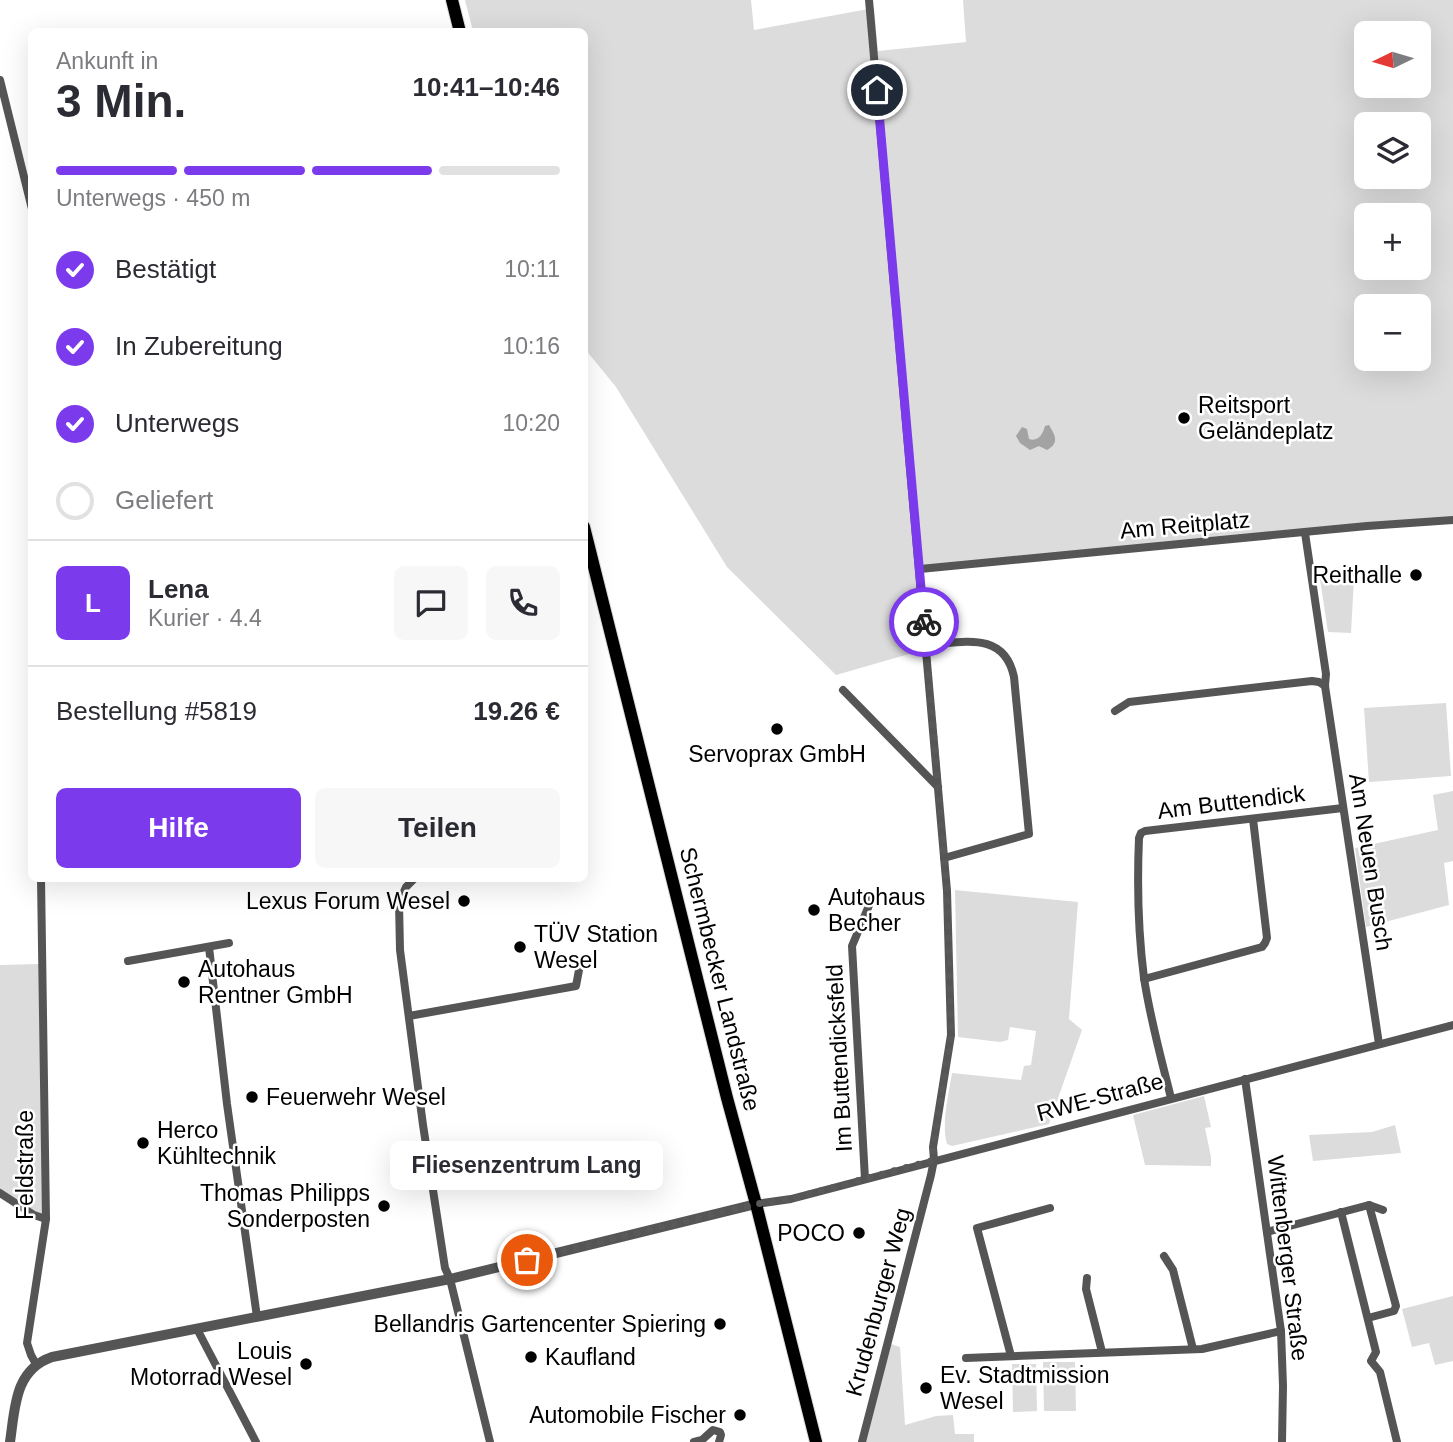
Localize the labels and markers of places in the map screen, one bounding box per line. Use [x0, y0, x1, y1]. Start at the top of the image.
pin [847, 60, 907, 120]
place label: Reitsport Geländeplatz [1198, 392, 1334, 444]
marker: Reitsport Geländeplatz [1176, 410, 1192, 426]
place label: Reithalle [1313, 562, 1402, 588]
marker: Reithalle [1408, 567, 1424, 583]
marker: Servoprax GmbH [769, 721, 785, 737]
place label: Servoprax GmbH [688, 741, 866, 767]
place label: Autohaus Becher [828, 884, 925, 936]
place label: Lexus Forum Wesel [246, 888, 450, 914]
marker: Lexus Forum Wesel [456, 893, 472, 909]
marker: Autohaus Becher [806, 902, 822, 918]
place label: TÜV Station Wesel [534, 921, 658, 973]
marker: TÜV Station Wesel [512, 939, 528, 955]
place label: Autohaus Rentner GmbH [198, 956, 353, 1008]
marker: Autohaus Rentner GmbH [176, 974, 192, 990]
place label: Feuerwehr Wesel [266, 1084, 446, 1110]
marker: Feuerwehr Wesel [244, 1089, 260, 1105]
place label: Herco Kühltechnik [157, 1117, 276, 1169]
marker: Herco Kühltechnik [135, 1135, 151, 1151]
callout: Fliesenzentrum Lang [391, 1141, 664, 1190]
place label: Thomas Philipps Sonderposten [200, 1180, 370, 1232]
marker: Thomas Philipps Sonderposten [376, 1198, 392, 1214]
place label: POCO [777, 1220, 845, 1246]
marker: POCO [851, 1225, 867, 1241]
pin [497, 1230, 557, 1290]
place label: Bellandris Gartencenter Spiering [374, 1311, 706, 1337]
marker: Bellandris Gartencenter Spiering [712, 1316, 728, 1332]
place label: Louis Motorrad Wesel [130, 1338, 292, 1390]
place label: Kaufland [545, 1344, 636, 1370]
marker: Kaufland [523, 1349, 539, 1365]
marker: Louis Motorrad Wesel [298, 1356, 314, 1372]
place label: Ev. Stadtmission Wesel [940, 1362, 1110, 1414]
marker: Ev. Stadtmission Wesel [918, 1380, 934, 1396]
place label: Automobile Fischer [529, 1402, 726, 1428]
marker: Automobile Fischer [732, 1407, 748, 1423]

